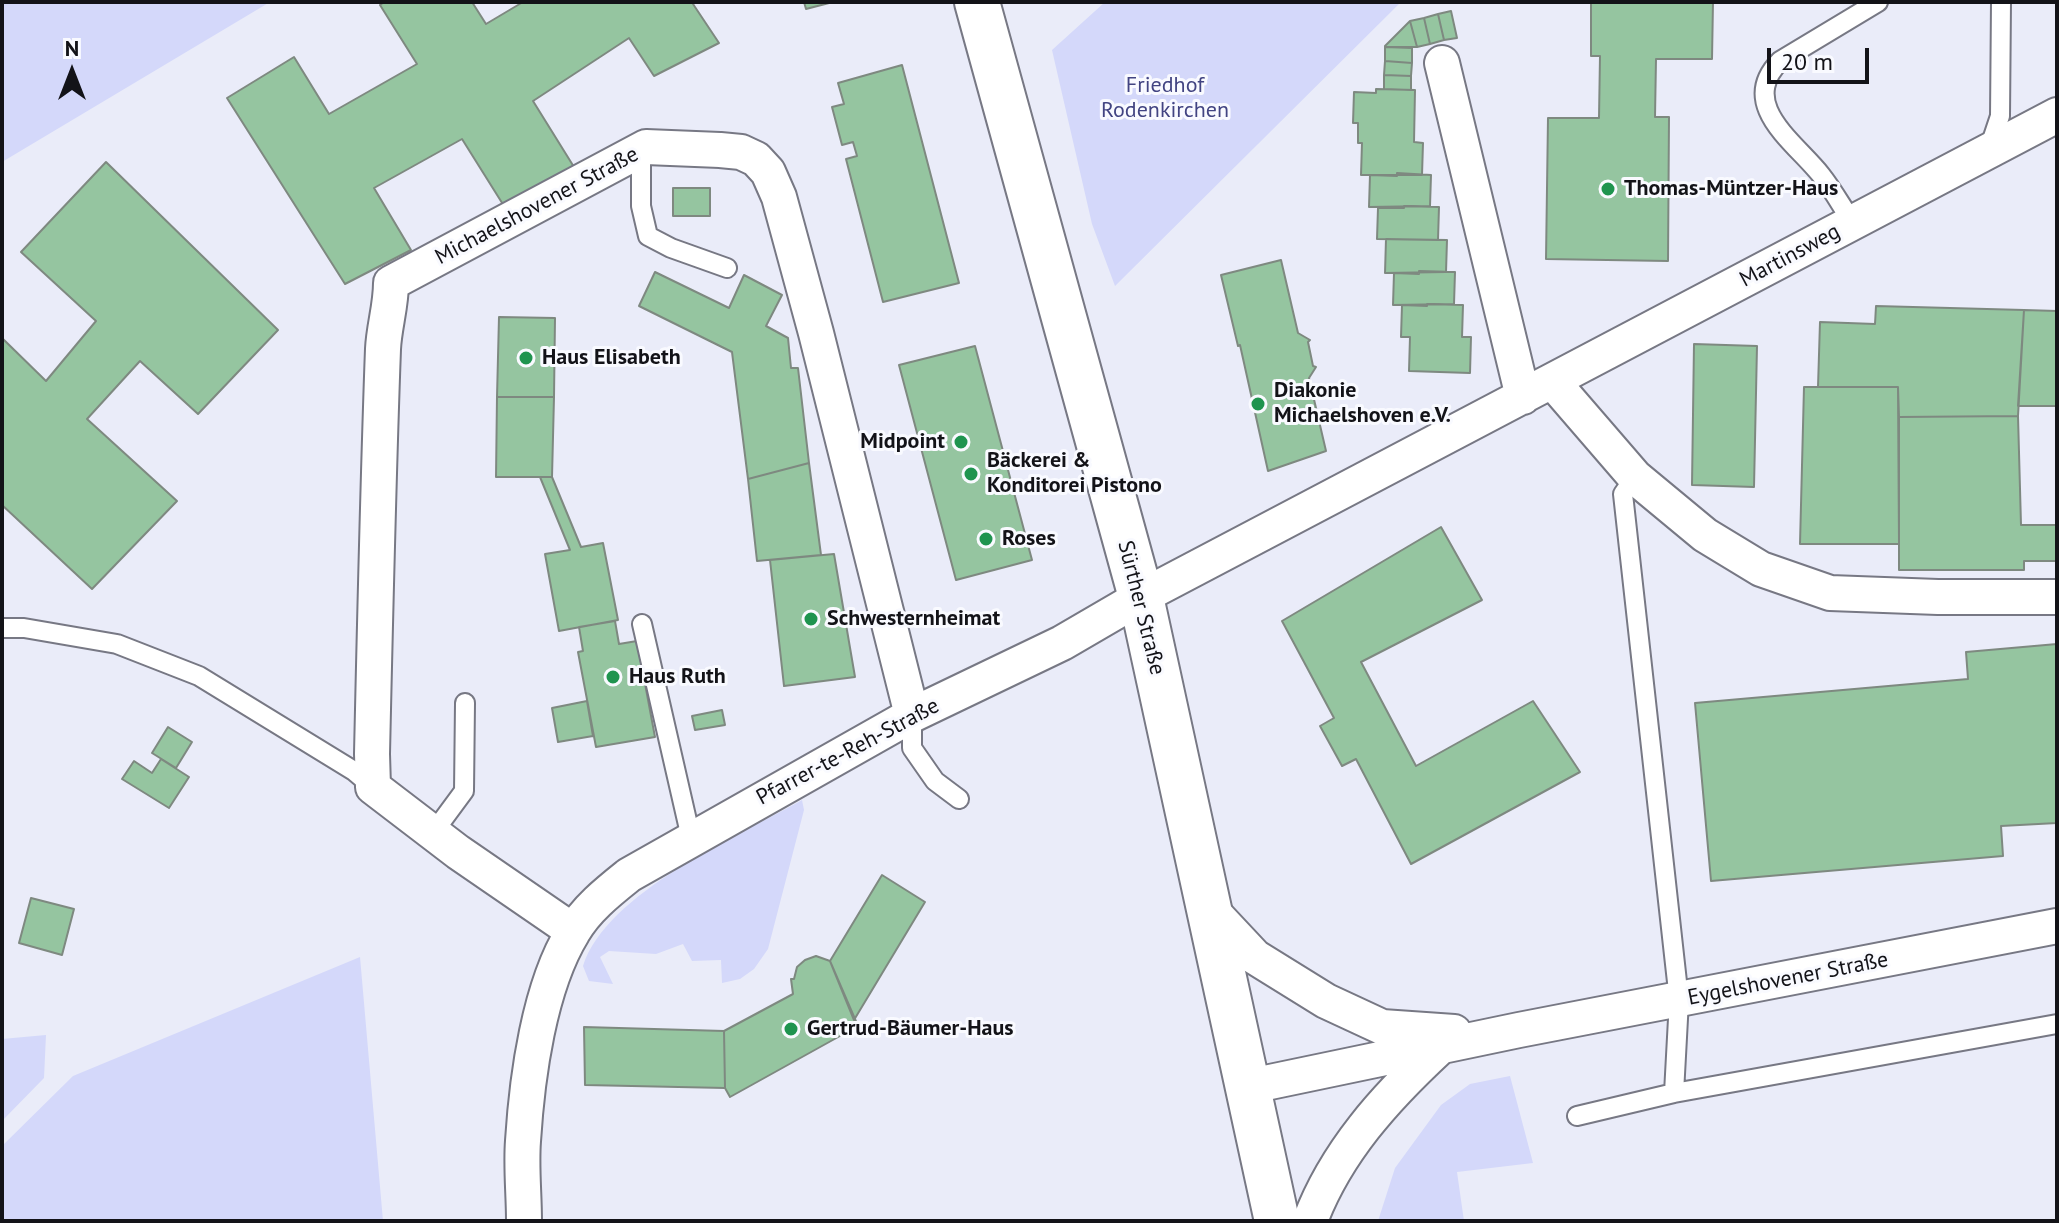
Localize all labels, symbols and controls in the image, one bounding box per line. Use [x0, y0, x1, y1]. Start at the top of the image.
north arrow [32, 32, 112, 112]
scale bar [1771, 32, 1873, 82]
text: N [65, 34, 79, 62]
text: 20 m [1781, 46, 1833, 77]
park label: Friedhof Rodenkirchen [1101, 73, 1229, 124]
street label: Michaelshovener Straße [431, 141, 643, 271]
place label: Thomas-Müntzer-Haus [1624, 176, 1838, 202]
marker: Thomas-Müntzer-Haus [1599, 180, 1617, 198]
street label: Martinsweg [1735, 219, 1845, 293]
place label: Haus Elisabeth [542, 345, 681, 371]
marker: Haus Elisabeth [517, 349, 535, 367]
place label: Diakonie Michaelshoven e.V. [1274, 378, 1451, 430]
marker: Diakonie Michaelshoven e.V. [1249, 395, 1267, 413]
place label: Midpoint [860, 429, 945, 455]
marker: Midpoint [952, 433, 970, 451]
place label: Bäckerei & Konditorei Pistono [987, 448, 1162, 500]
marker: Bäckerei & Konditorei Pistono [962, 465, 980, 483]
place label: Roses [1002, 526, 1056, 552]
marker: Roses [977, 530, 995, 548]
street label: Sürther Straße [1112, 538, 1170, 678]
place label: Schwesternheimat [827, 606, 1000, 632]
marker: Schwesternheimat [802, 610, 820, 628]
place label: Haus Ruth [629, 664, 726, 690]
marker: Haus Ruth [604, 668, 622, 686]
street label: Pfarrer-te-Reh-Straße [752, 693, 944, 811]
street label: Eygelshovener Straße [1685, 947, 1891, 1011]
place label: Gertrud-Bäumer-Haus [807, 1016, 1014, 1042]
marker: Gertrud-Bäumer-Haus [782, 1020, 800, 1038]

